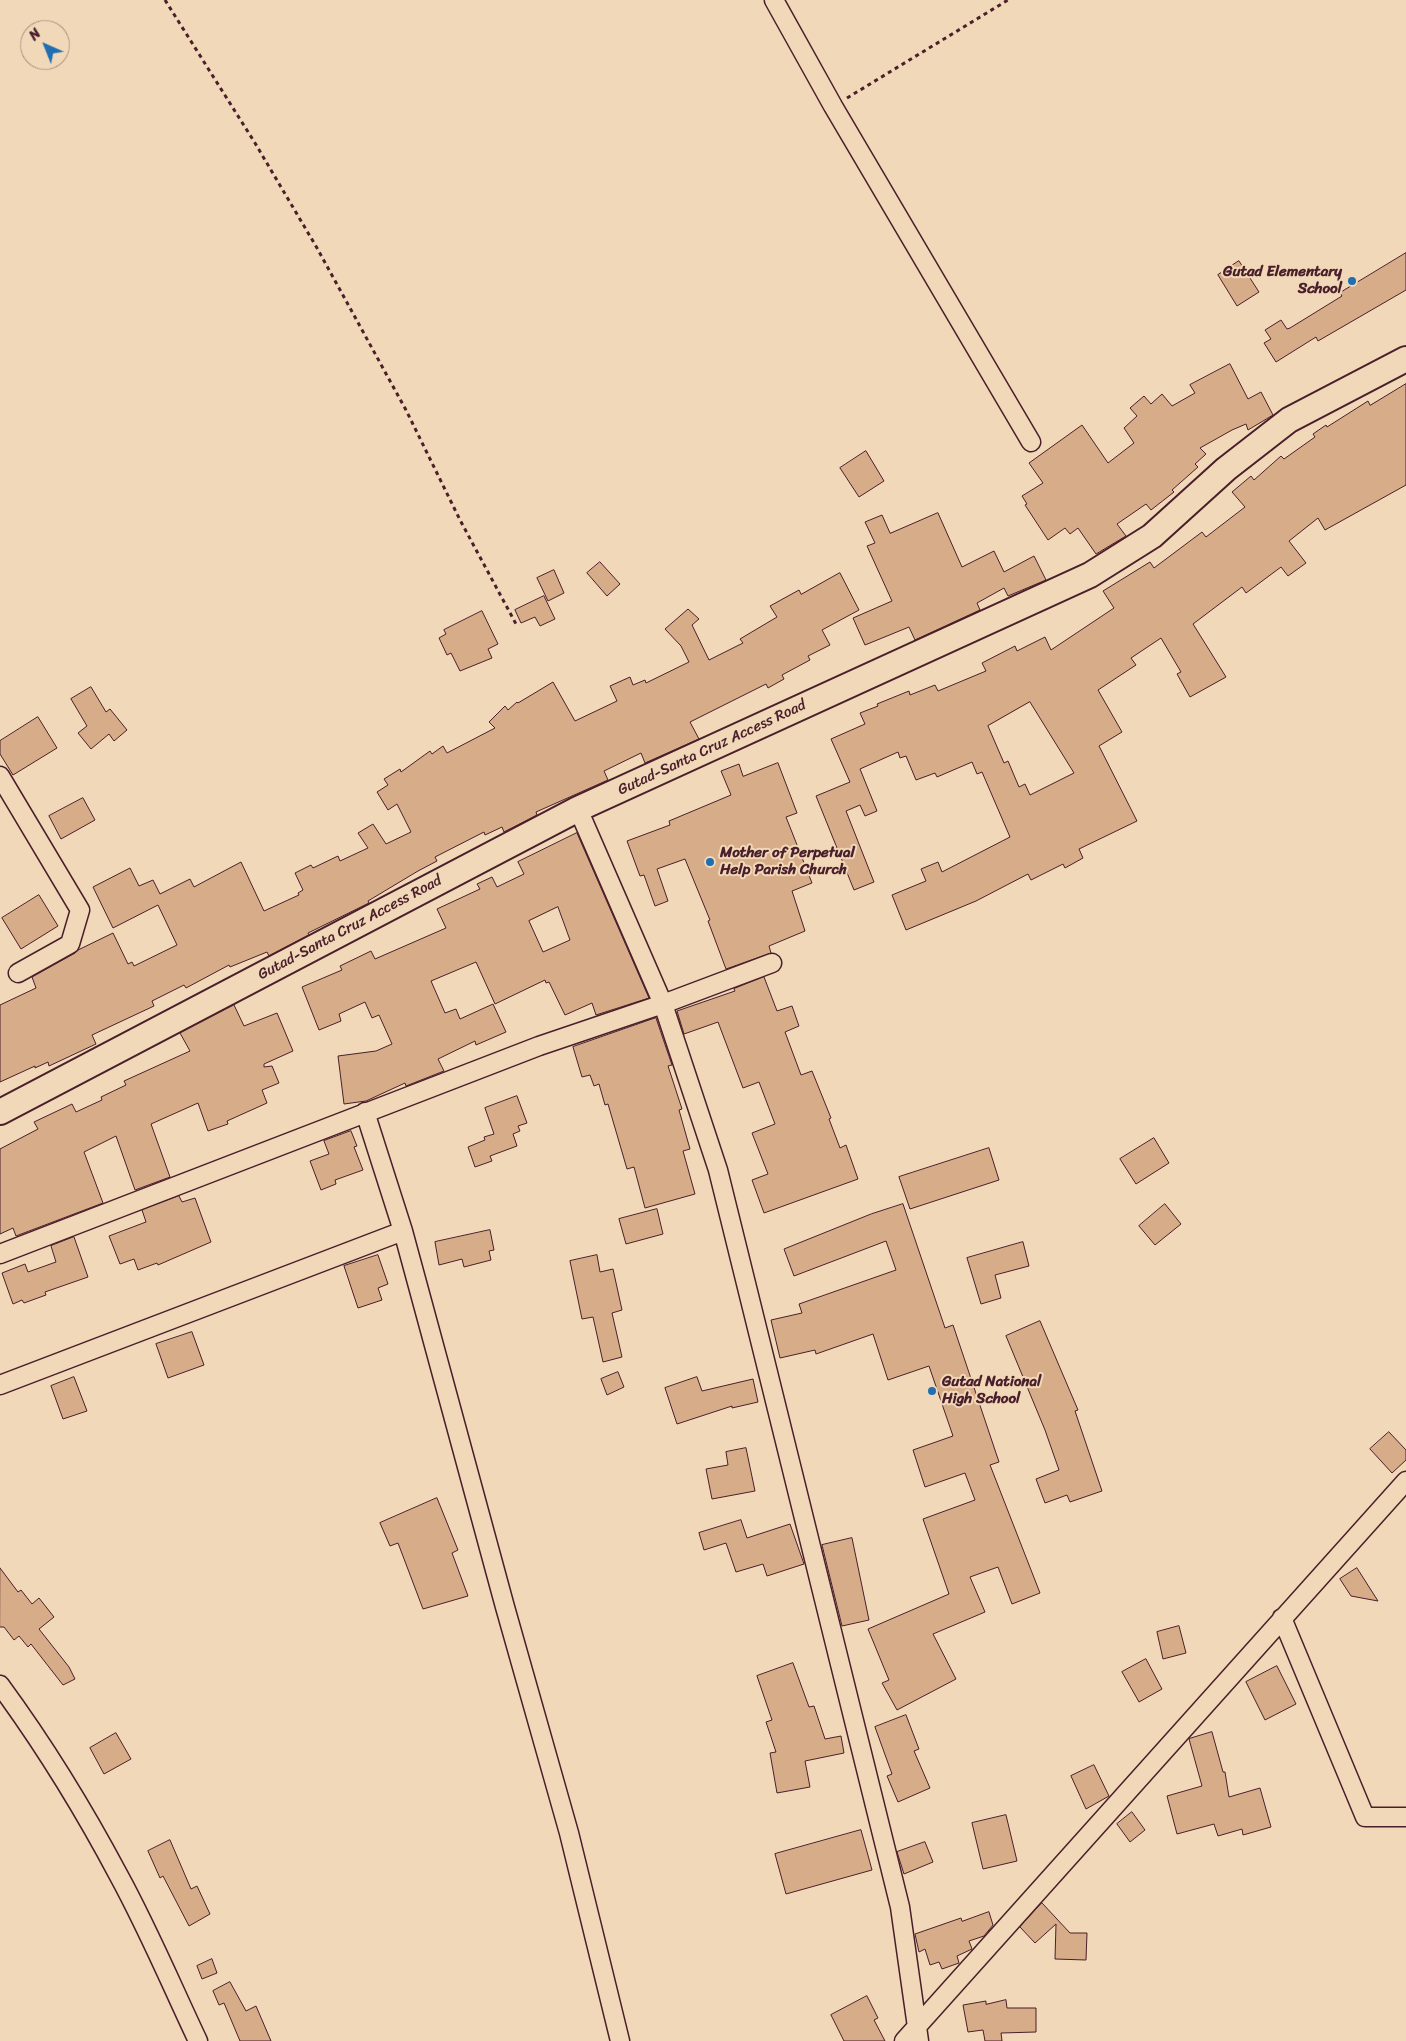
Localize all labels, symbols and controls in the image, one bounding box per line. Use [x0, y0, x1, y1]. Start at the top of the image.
north arrow [20, 20, 70, 70]
text: N [23, 22, 47, 47]
place label: Gutad Elementary School [1223, 263, 1342, 298]
marker: Gutad Elementary School [1346, 275, 1358, 287]
street label: Gutad-Santa Cruz Access Road [615, 696, 809, 800]
place label: Mother of Perpetual Help Parish Church [720, 844, 855, 879]
marker: Mother of Perpetual Help Parish Church [704, 856, 716, 868]
street label: Gutad-Santa Cruz Access Road [255, 872, 445, 984]
place label: Gutad National High School [942, 1373, 1041, 1408]
marker: Gutad National High School [926, 1385, 938, 1397]

